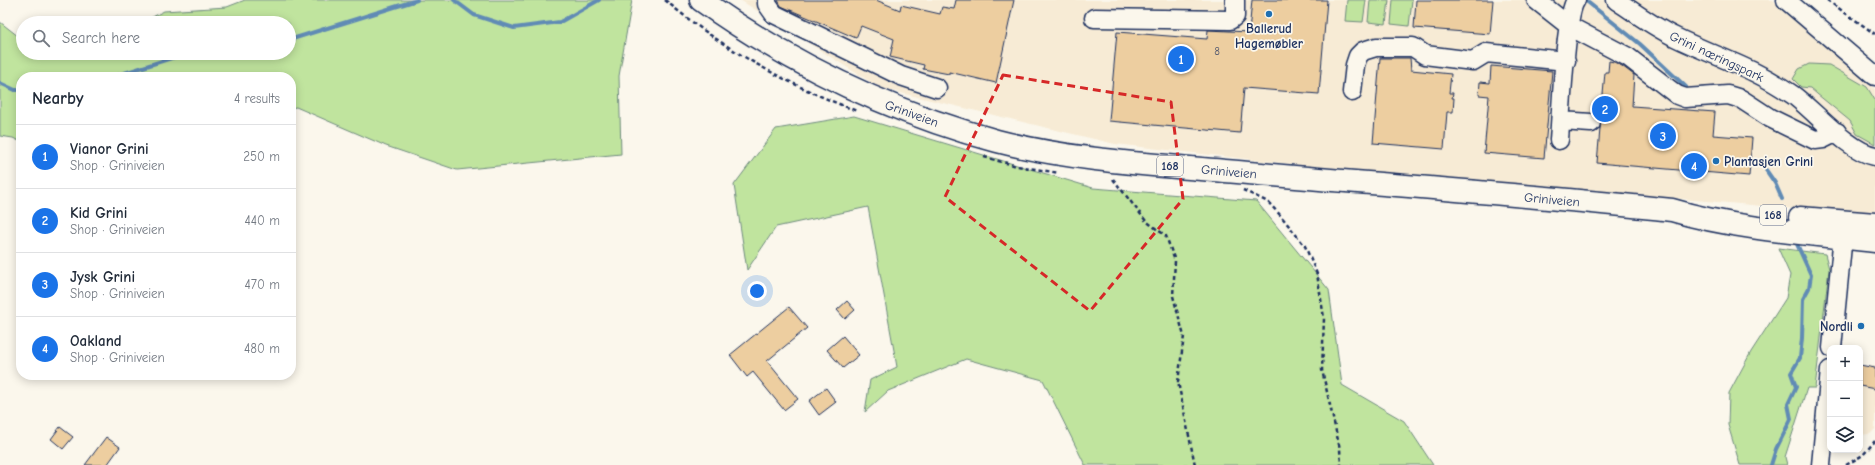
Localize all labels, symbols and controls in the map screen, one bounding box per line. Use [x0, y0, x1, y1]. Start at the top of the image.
marker: Ballerud Hagemøbler [1264, 9, 1274, 19]
search box [16, 16, 296, 60]
place label: Ballerud Hagemøbler [1235, 21, 1304, 51]
icon: search [30, 27, 52, 49]
street label: Grini næringspark [1667, 28, 1767, 85]
text: Search here [62, 29, 140, 47]
pin: 1 [1168, 44, 1194, 74]
house number: 8 [1214, 45, 1220, 58]
text: Nearby [32, 89, 83, 108]
text: 4 results [234, 91, 280, 106]
pin: 2 [1592, 94, 1618, 124]
street label: Griniveien [883, 97, 941, 130]
pin: 3 [1650, 121, 1676, 151]
text: Vianor Grini [70, 140, 149, 158]
text: 1 [42, 149, 48, 164]
text: 250 m [243, 149, 280, 164]
pin: 4 [1681, 151, 1707, 181]
place label: Plantasjen Grini [1724, 154, 1813, 169]
road number: 168 [1157, 156, 1183, 176]
marker: Plantasjen Grini [1711, 156, 1721, 166]
text: Shop · Griniveien [70, 158, 165, 173]
street label: Griniveien [1200, 162, 1257, 181]
street label: Griniveien [1523, 190, 1580, 209]
text: Kid Grini [70, 204, 127, 222]
road number: 168 [1760, 205, 1786, 225]
text: 2 [42, 213, 48, 228]
text: 440 m [244, 213, 280, 228]
text: Shop · Griniveien [70, 222, 165, 237]
text: Jysk Grini [70, 268, 135, 286]
text: 3 [42, 277, 48, 292]
text: 470 m [245, 277, 280, 292]
your location [747, 281, 767, 301]
text: Shop · Griniveien [70, 286, 165, 301]
place label: Nordli [1820, 319, 1853, 334]
marker: Nordli [1856, 321, 1866, 331]
text: Oakland [70, 332, 122, 350]
text: 4 [42, 341, 48, 356]
text: 480 m [244, 341, 280, 356]
map controls [1827, 345, 1863, 453]
button: + [1827, 345, 1863, 381]
text: Shop · Griniveien [70, 350, 165, 365]
button: − [1827, 381, 1863, 417]
button: layers [1827, 417, 1863, 453]

